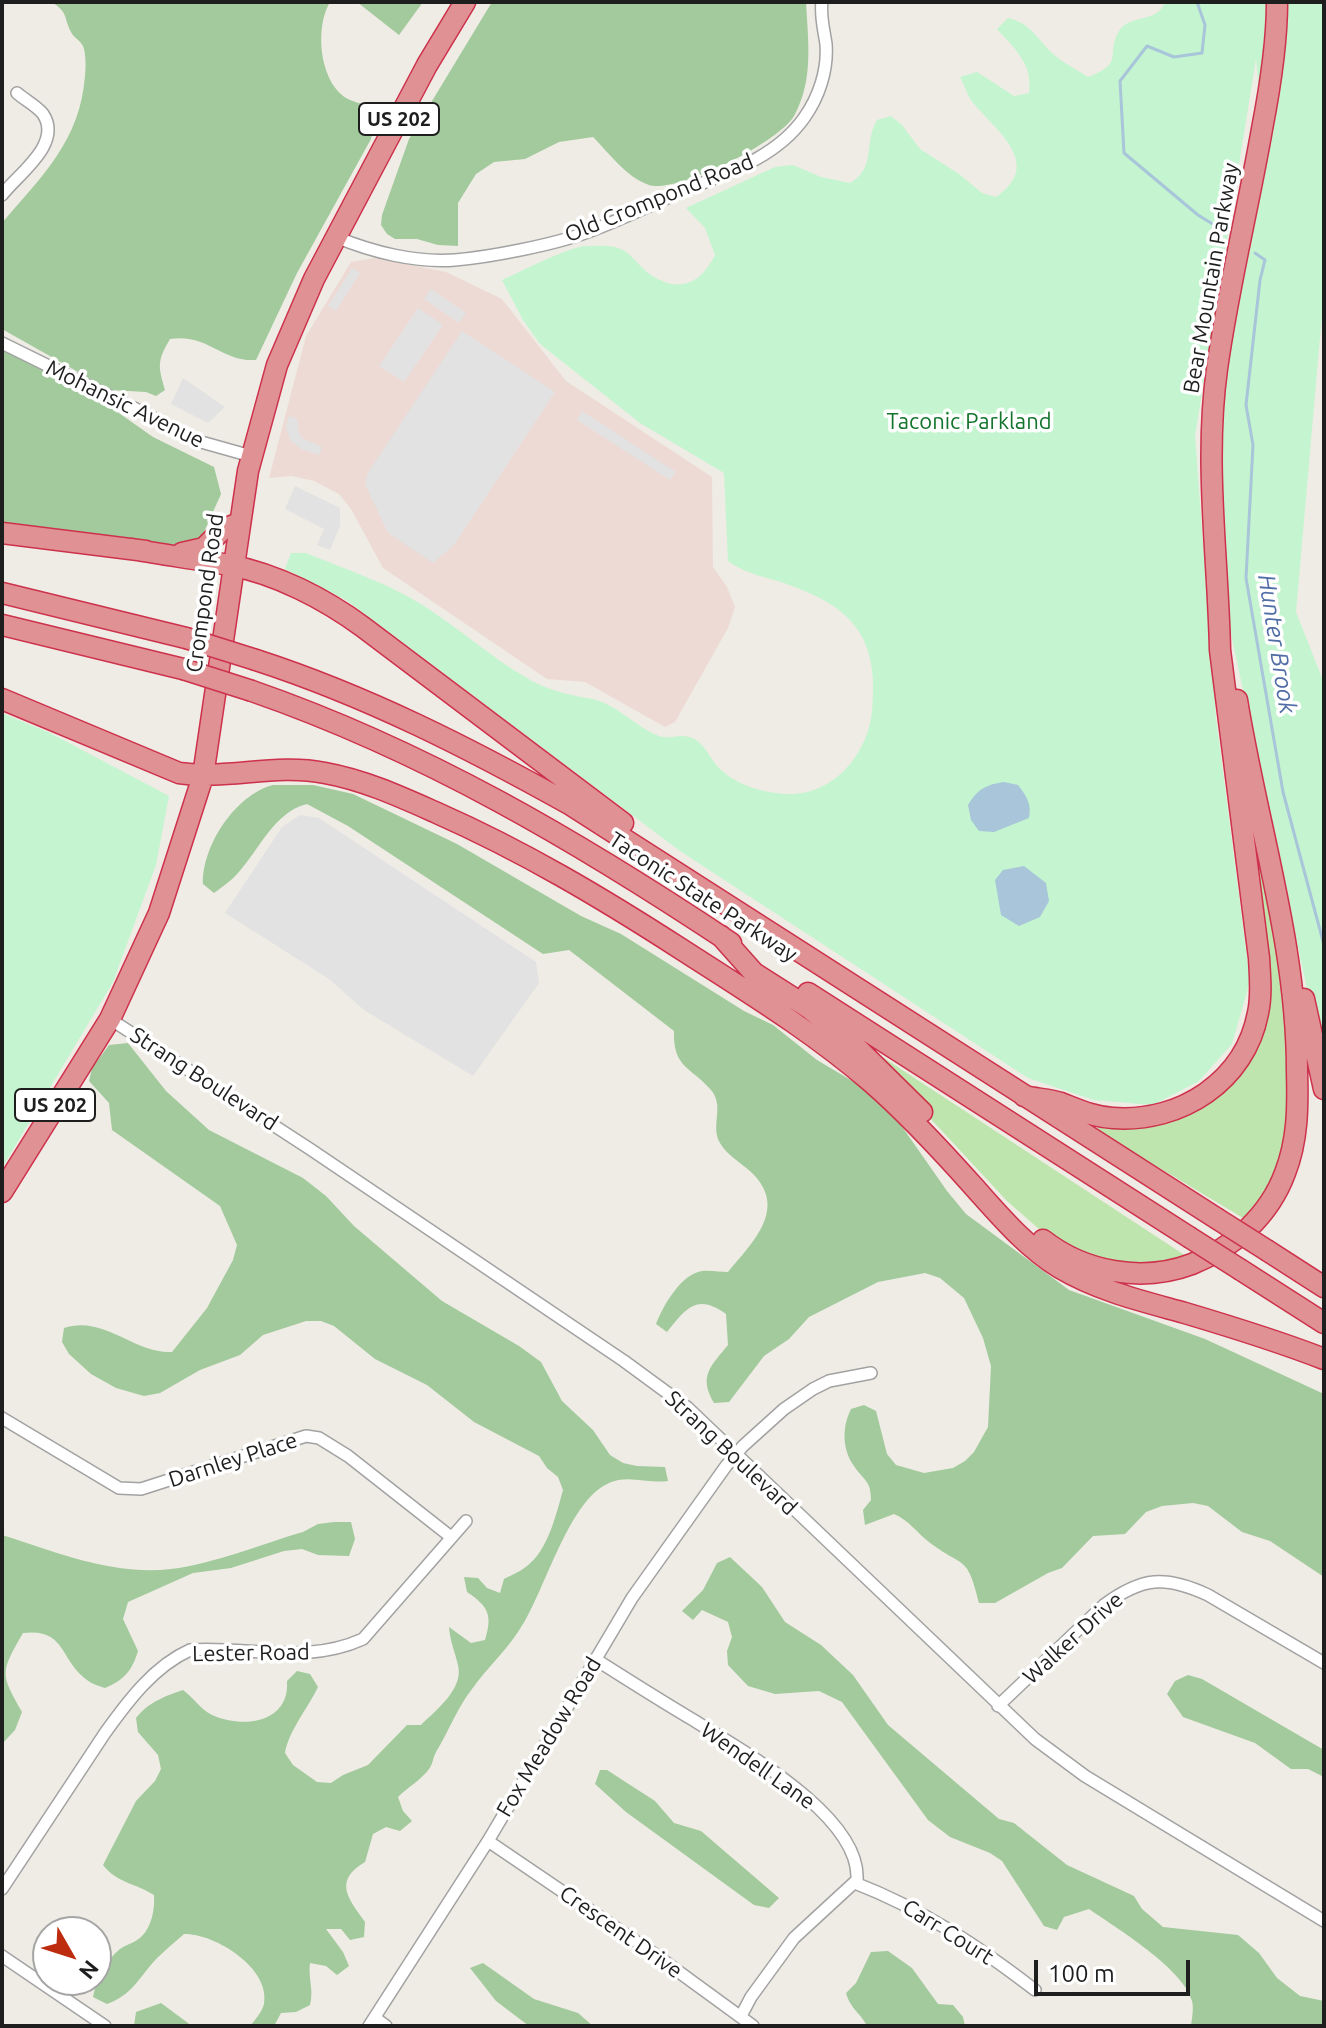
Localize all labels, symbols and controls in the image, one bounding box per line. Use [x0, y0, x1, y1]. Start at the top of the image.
road number: US 202 [359, 103, 439, 135]
street label: Old Crompond Road [561, 148, 757, 248]
street label: Bear Mountain Parkway [1178, 161, 1244, 395]
street label: Mohansic Avenue [42, 354, 208, 454]
park label: Taconic Parkland [886, 409, 1052, 435]
street label: Crompond Road [181, 512, 229, 674]
water label: Hunter Brook [1252, 572, 1302, 716]
street label: Taconic State Parkway [604, 826, 802, 968]
street label: Strang Boulevard [125, 1021, 283, 1137]
road number: US 202 [15, 1089, 95, 1121]
street label: Strang Boulevard [660, 1385, 802, 1521]
street label: Darnley Place [165, 1427, 301, 1493]
street label: Walker Drive [1018, 1586, 1128, 1690]
street label: Lester Road [192, 1639, 310, 1667]
street label: Fox Meadow Road [491, 1652, 607, 1822]
street label: Wendell Lane [696, 1717, 820, 1815]
street label: Crescent Drive [554, 1880, 688, 1984]
street label: Carr Court [898, 1894, 998, 1970]
north arrow [32, 1916, 112, 1996]
scale bar [1038, 1944, 1194, 1994]
text: N [75, 1956, 104, 1984]
text: 100 m [1048, 1960, 1115, 1987]

